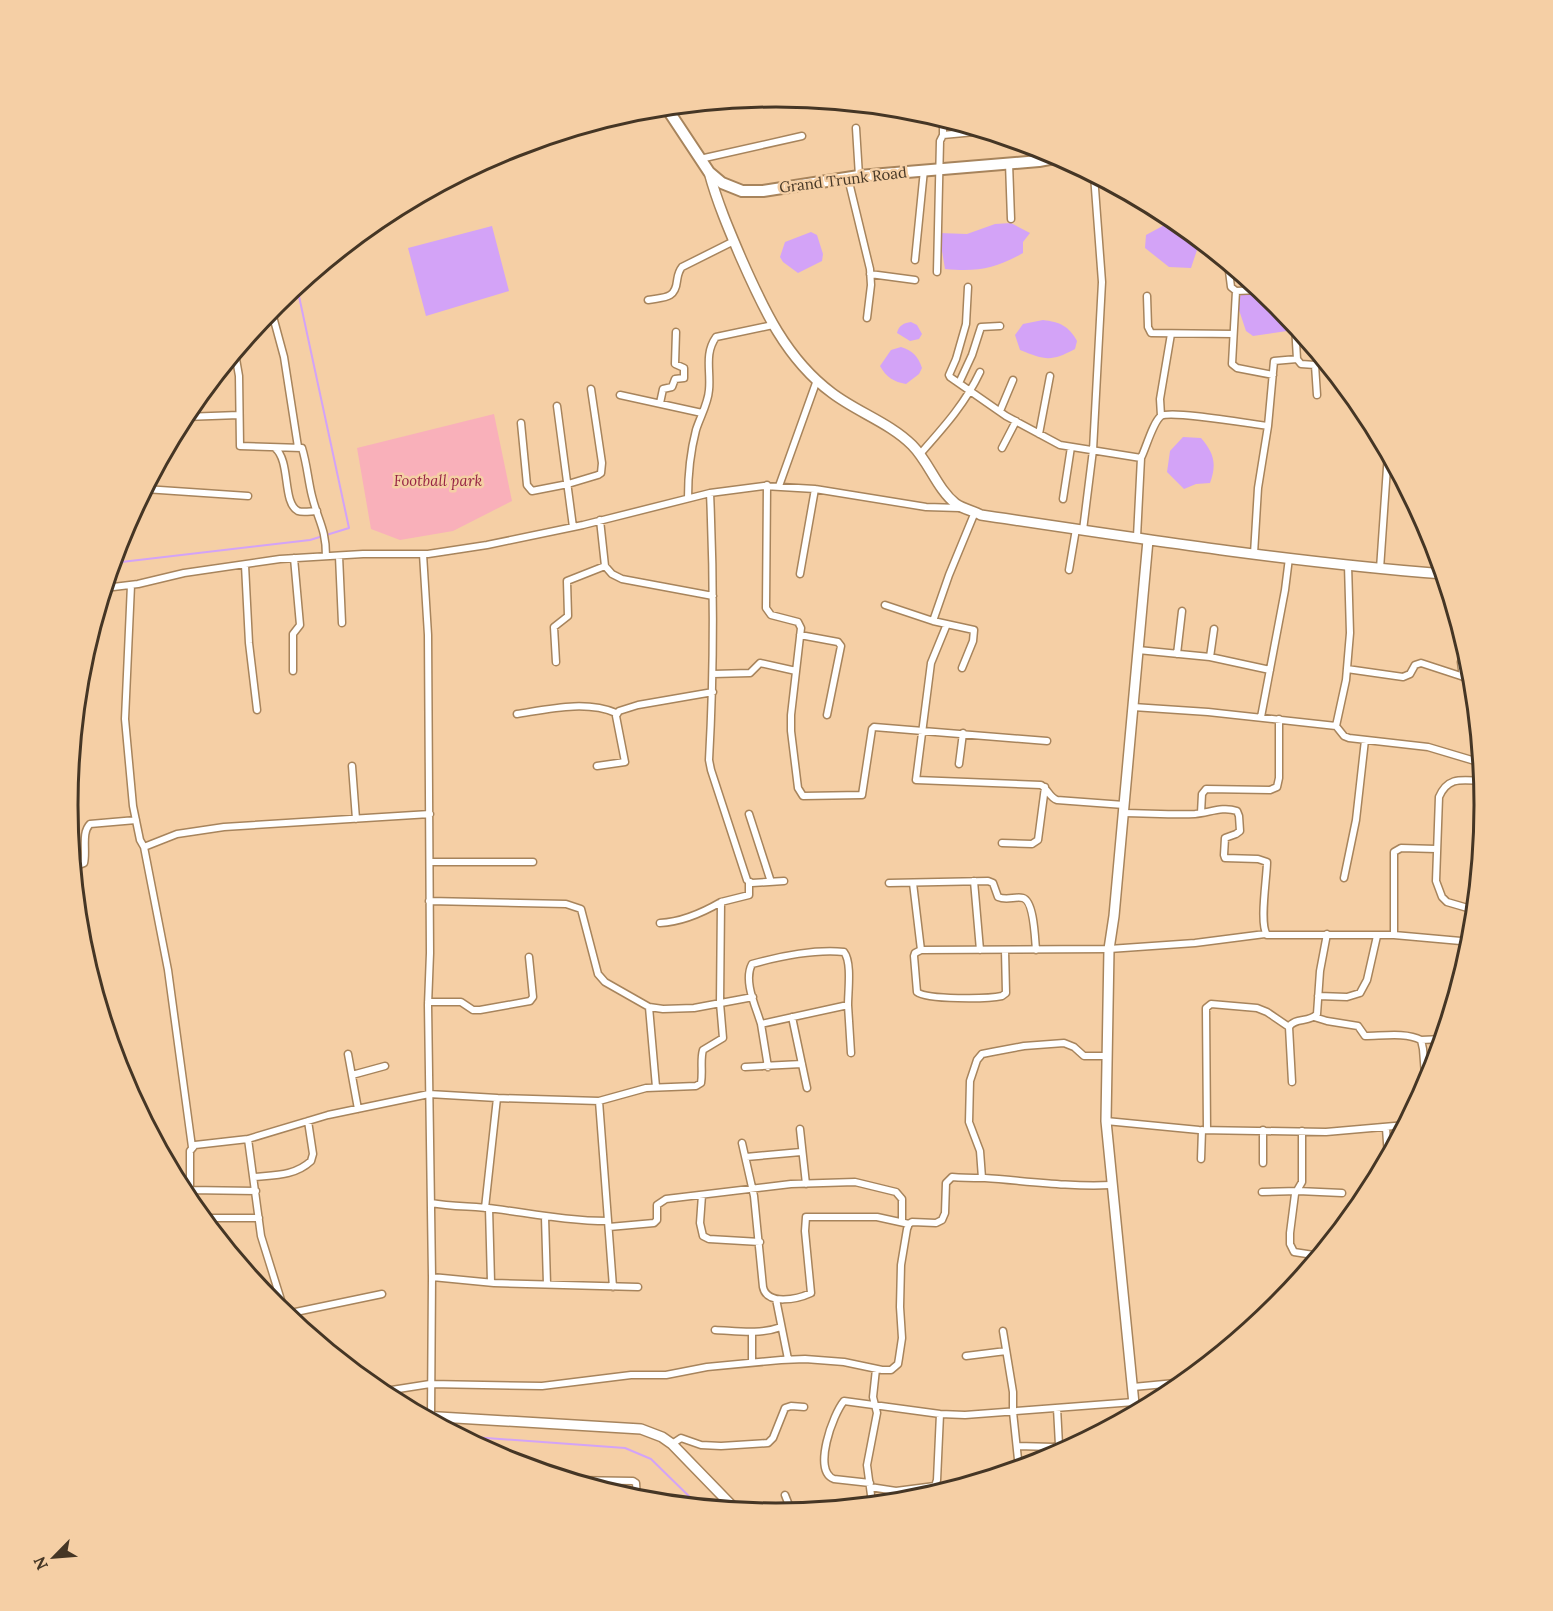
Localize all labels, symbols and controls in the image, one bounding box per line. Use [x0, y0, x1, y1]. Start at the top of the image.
street label: Grand Trunk Road [778, 162, 908, 197]
park label: Football park [394, 471, 482, 490]
north arrow [24, 1527, 84, 1587]
text: N [29, 1554, 52, 1573]

